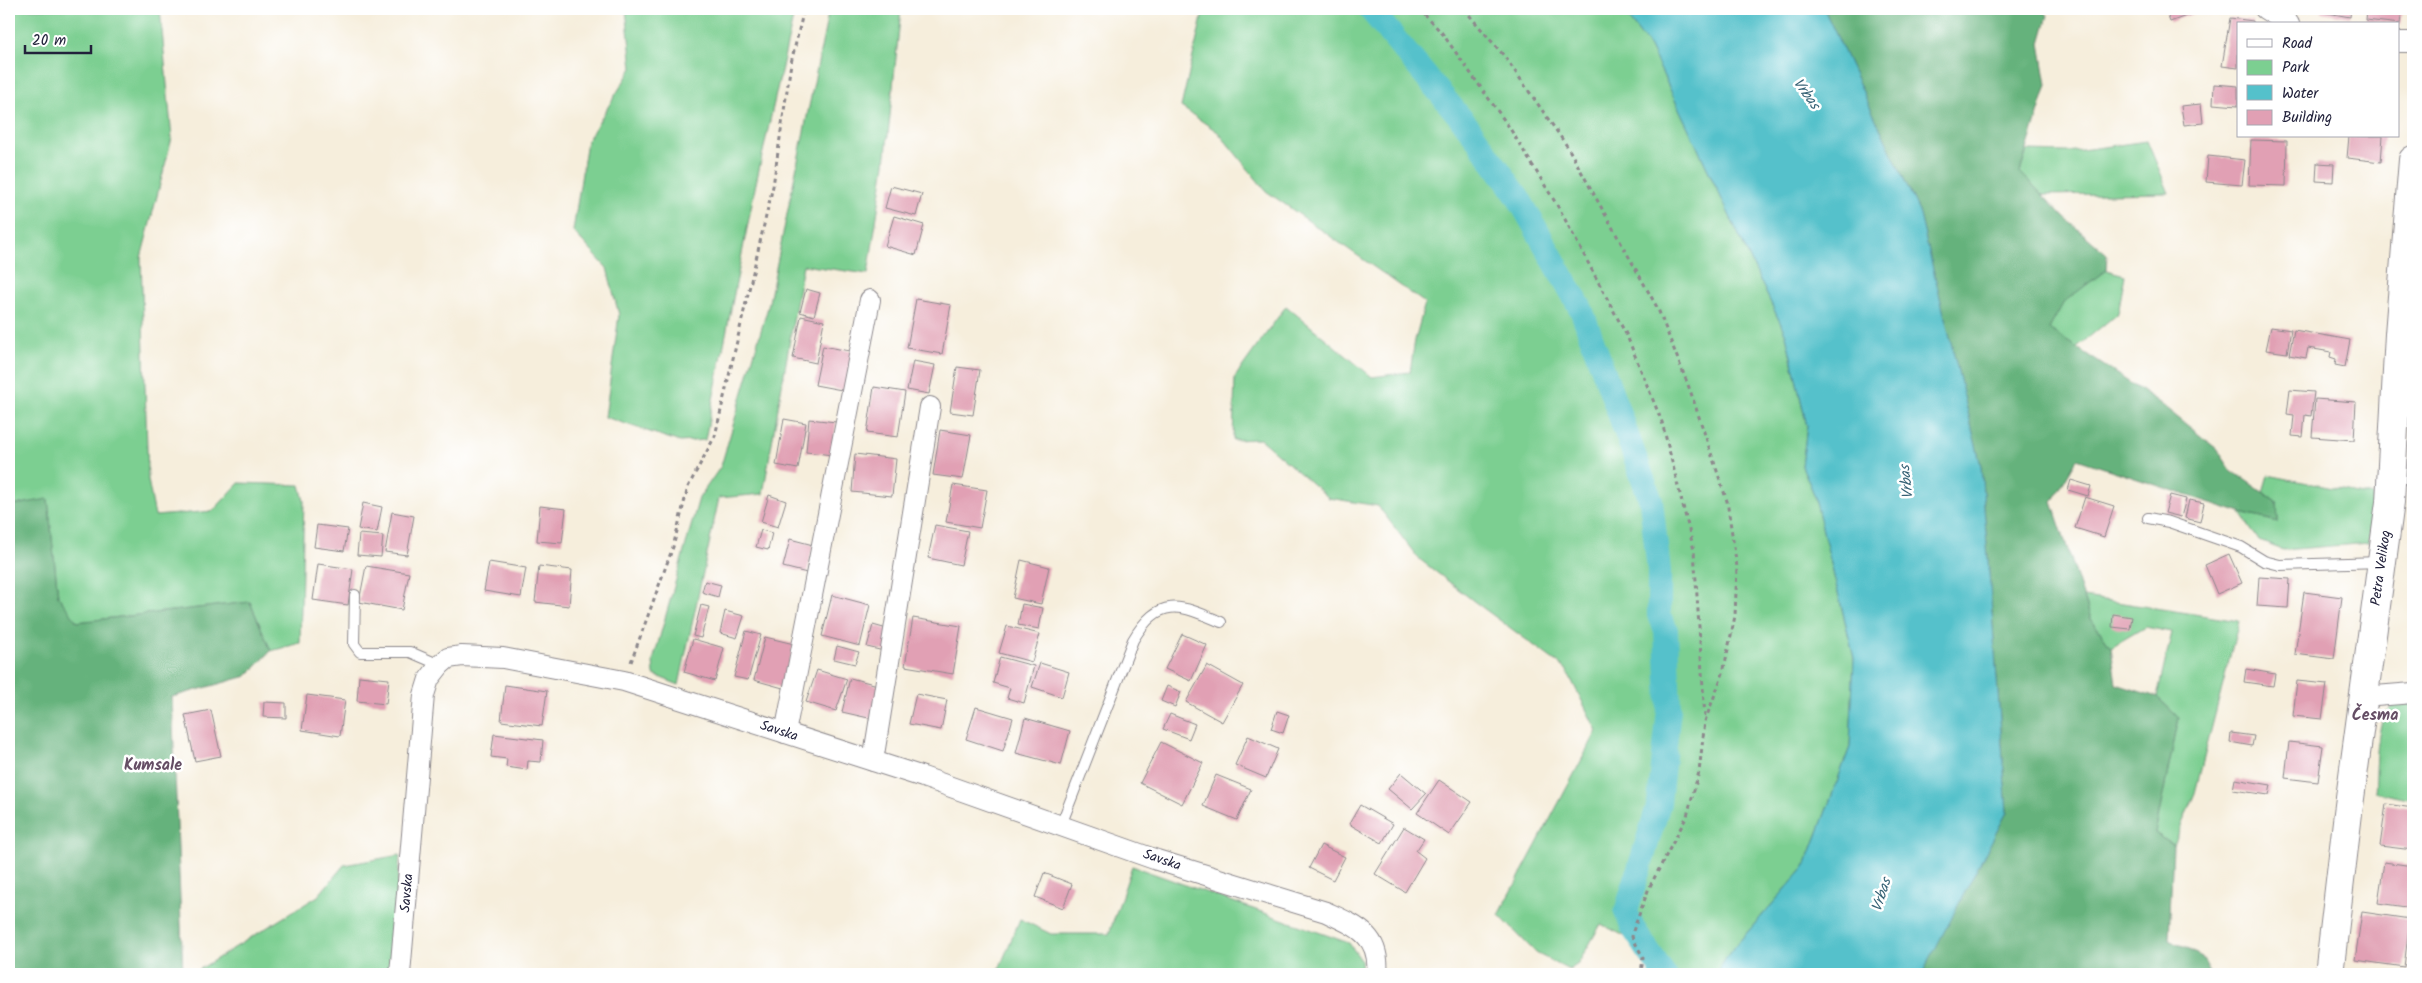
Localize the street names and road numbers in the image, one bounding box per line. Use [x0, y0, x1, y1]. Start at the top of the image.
street label: Petra Velikog [2365, 529, 2397, 607]
street label: Savska [757, 715, 801, 747]
street label: Savska [1140, 843, 1184, 877]
street label: Savska [394, 873, 420, 913]

